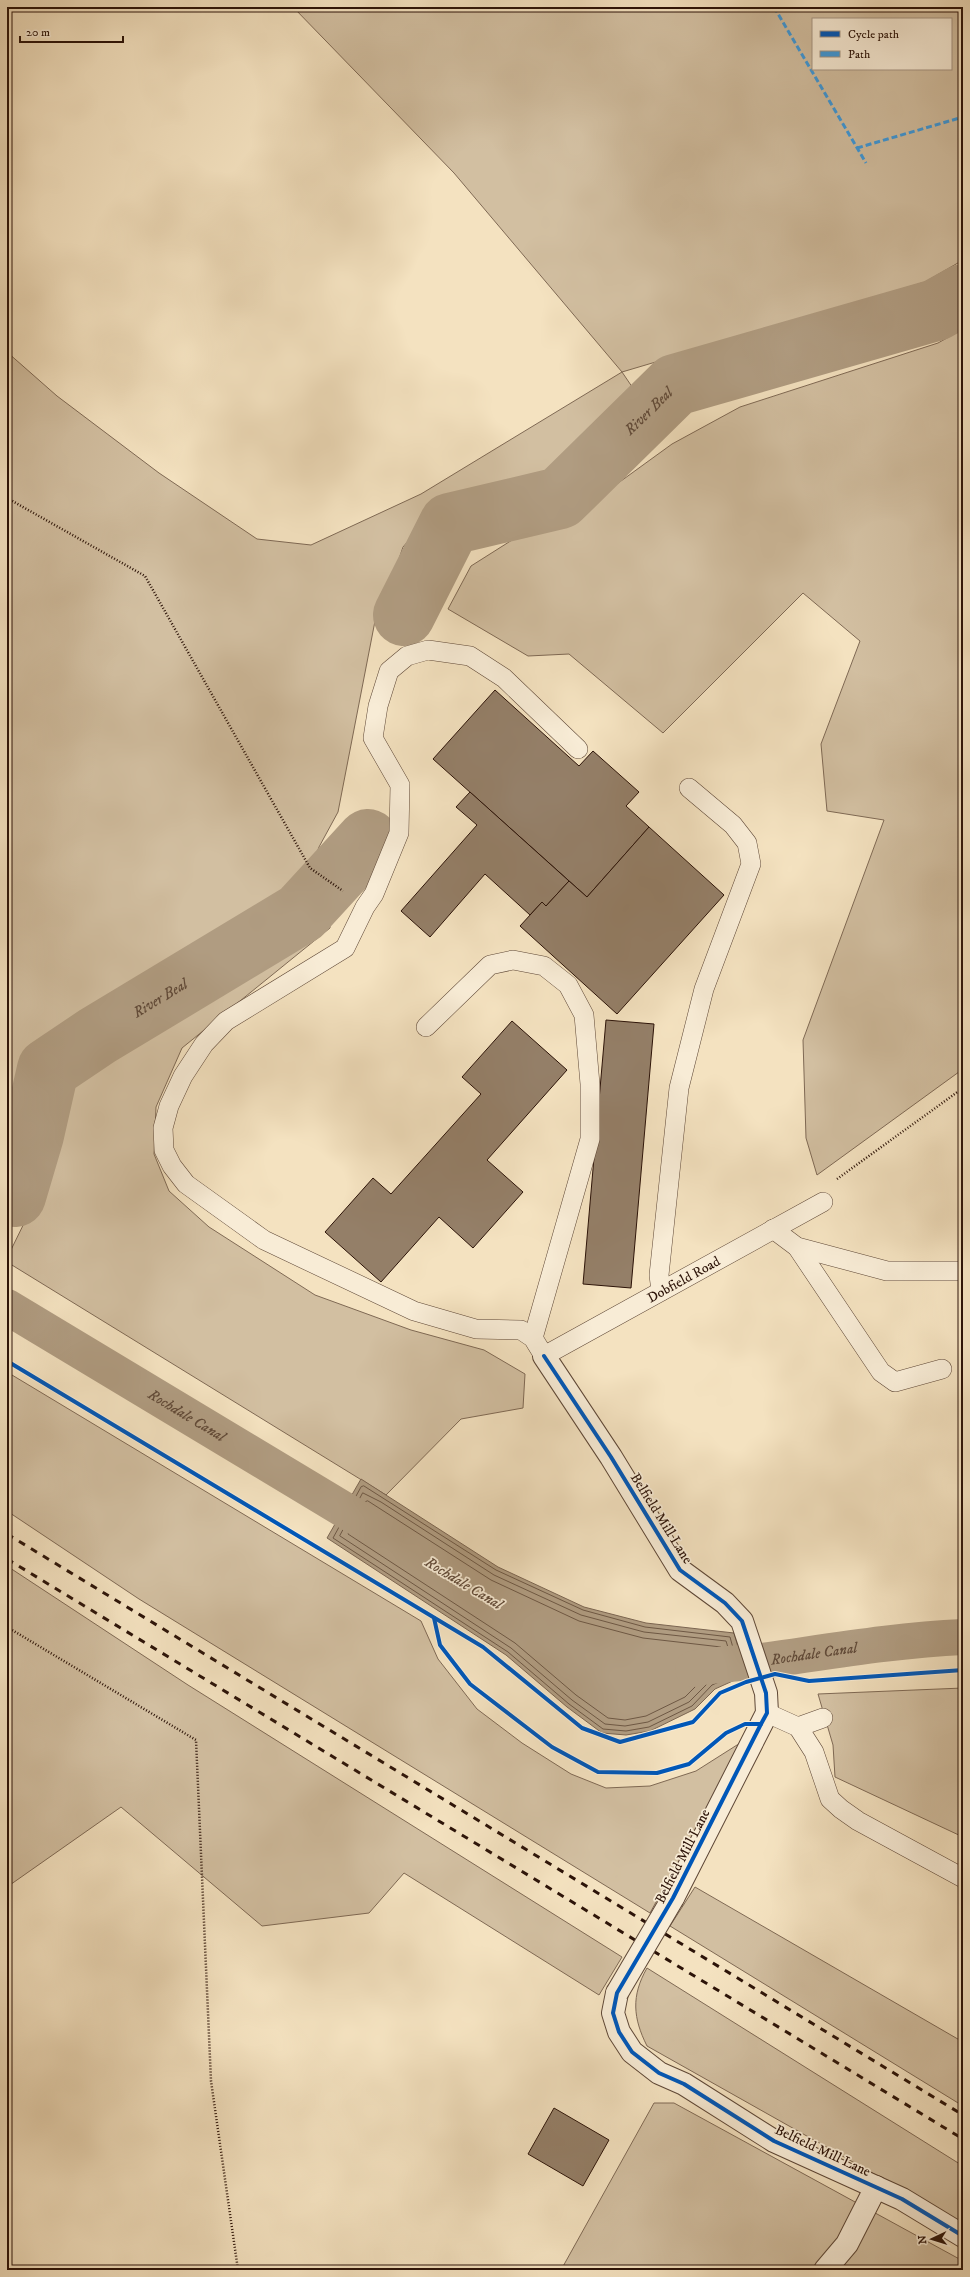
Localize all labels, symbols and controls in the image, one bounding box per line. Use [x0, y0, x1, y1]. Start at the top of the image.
scale bar [20, 18, 123, 44]
legend [812, 18, 952, 70]
text: 20 m [26, 25, 50, 40]
text: Cycle path [848, 27, 900, 42]
text: Path [848, 47, 871, 62]
water label: River Beal [620, 382, 679, 440]
water label: River Beal [129, 974, 193, 1023]
street label: Dobfield Road [644, 1253, 724, 1307]
water label: Rochdale Canal [144, 1385, 231, 1447]
street label: Belfield Mill Lane [626, 1470, 696, 1567]
water label: Rochdale Canal [421, 1552, 508, 1615]
water label: Rochdale Canal [769, 1638, 860, 1670]
street label: Belfield Mill Lane [651, 1806, 715, 1907]
street label: Belfield Mill Lane [772, 2121, 874, 2181]
north arrow [912, 2219, 952, 2259]
text: N [916, 2235, 930, 2245]

